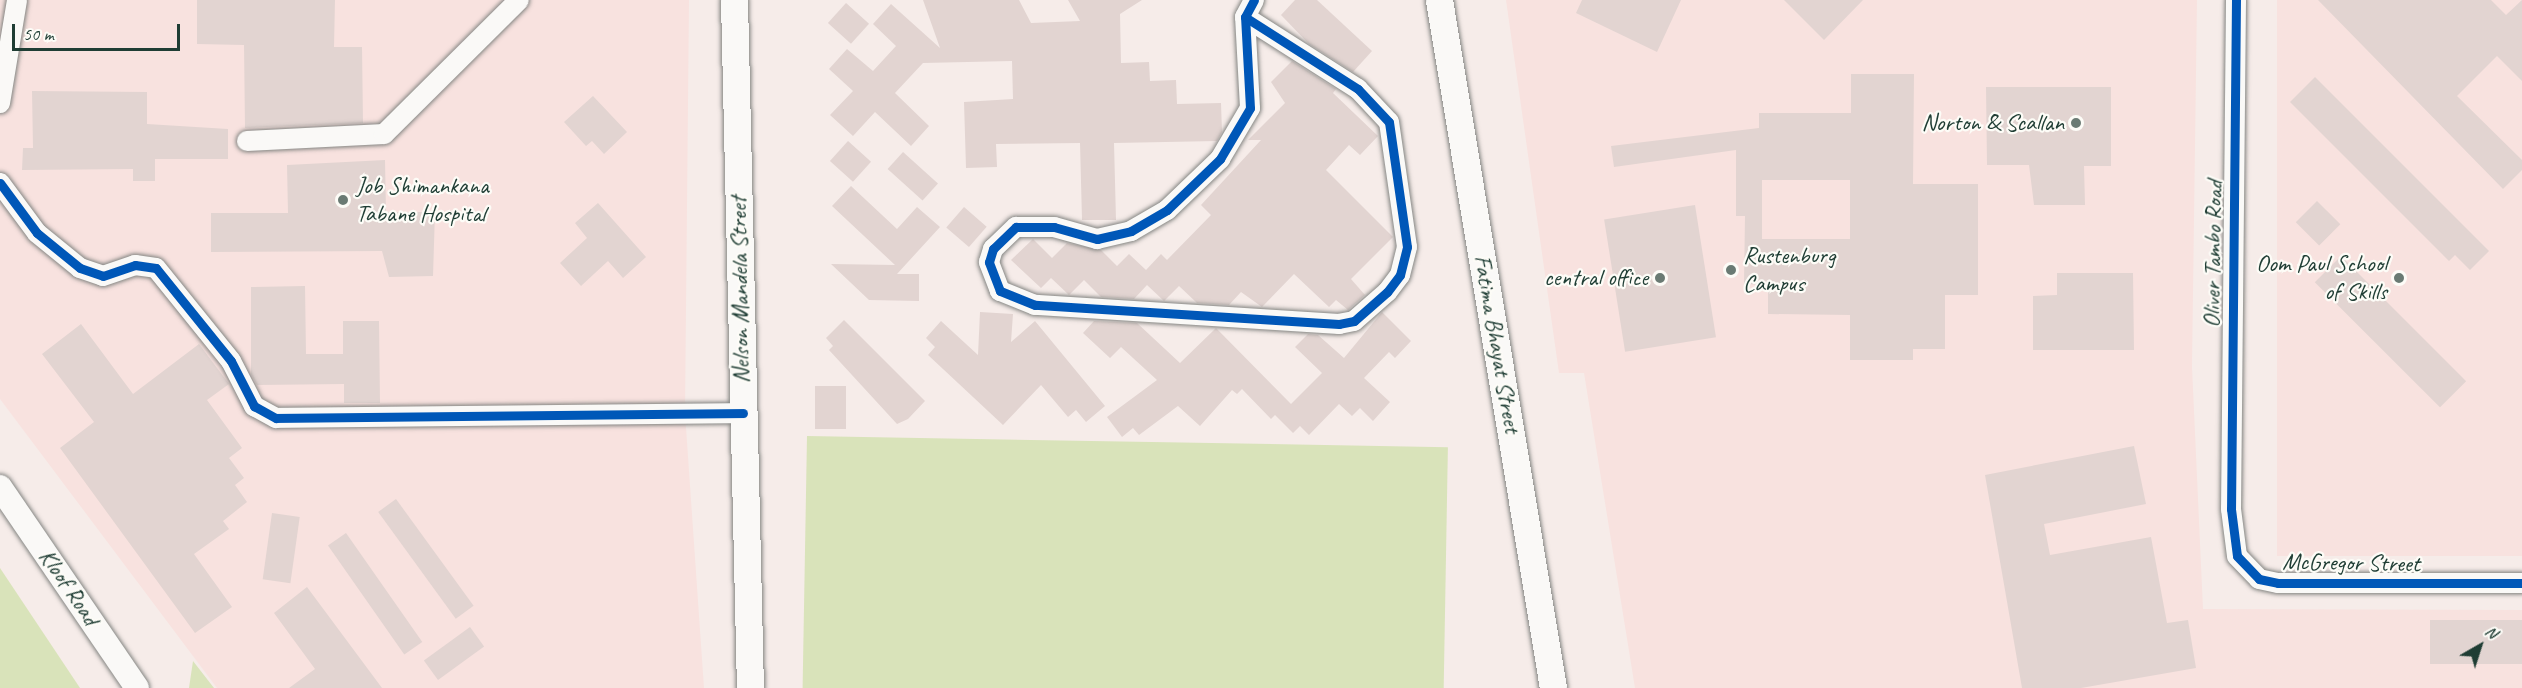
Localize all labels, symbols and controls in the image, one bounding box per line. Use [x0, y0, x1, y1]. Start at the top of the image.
scale bar [15, 12, 183, 50]
text: 50 m [23, 23, 54, 45]
place label: Norton & Scallan [1921, 109, 2064, 137]
marker: Norton & Scallan [2069, 116, 2083, 130]
place label: Job Shimankana Tabane Hospital [356, 172, 491, 228]
street label: Oliver Tambo Road [2197, 179, 2229, 329]
marker: Job Shimankana Tabane Hospital [334, 191, 352, 209]
street label: Nelson Mandela Street [724, 196, 756, 384]
place label: Rustenburg Campus [1743, 242, 1835, 298]
place label: Oom Paul School of Skills [2256, 250, 2387, 306]
street label: Fatima Bhayat Street [1467, 252, 1527, 436]
marker: Rustenburg Campus [1724, 263, 1738, 277]
place label: central office [1544, 264, 1648, 292]
marker: central office [1653, 271, 1667, 285]
marker: Oom Paul School of Skills [2392, 271, 2406, 285]
street label: Kloof Road [33, 543, 105, 631]
street label: McGregor Street [2282, 547, 2420, 579]
north arrow [2450, 616, 2510, 676]
text: N [2481, 621, 2501, 643]

